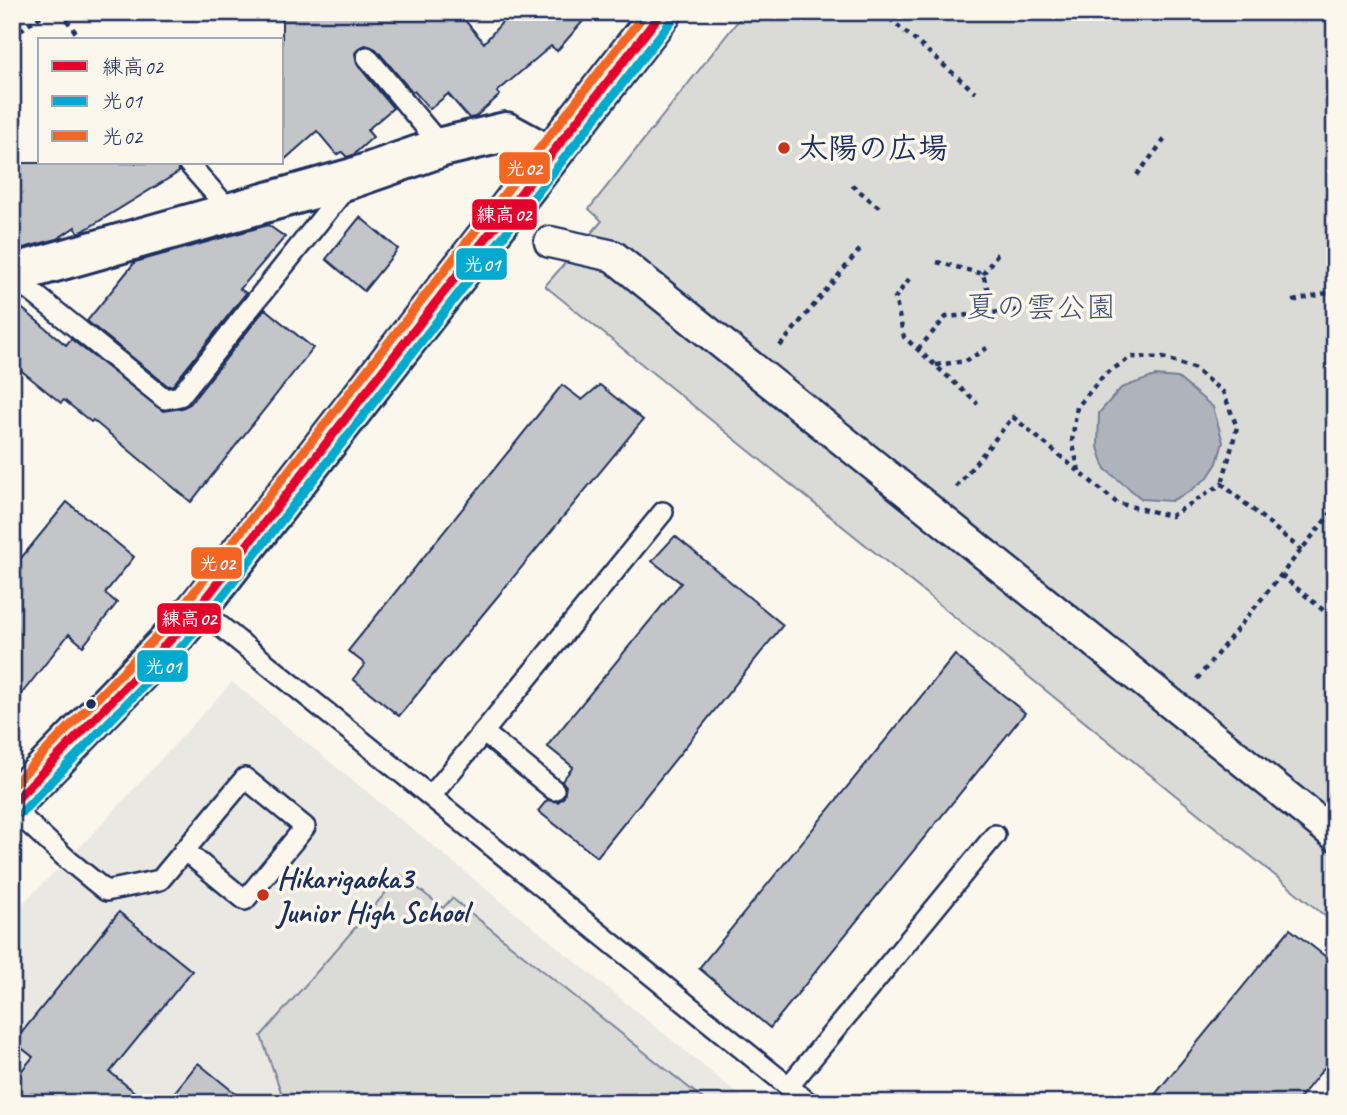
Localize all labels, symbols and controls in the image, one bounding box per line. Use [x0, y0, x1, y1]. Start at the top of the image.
legend [38, 38, 284, 164]
text: 練高02 [102, 54, 164, 80]
text: 光01 [102, 88, 143, 114]
text: 光02 [102, 124, 143, 150]
place label: 太陽の広場 [798, 129, 948, 167]
marker: 太陽の広場 [776, 140, 792, 156]
line badge: 光02 [498, 151, 551, 185]
text: 光02 [506, 157, 544, 181]
line badge: 練高02 [471, 198, 538, 231]
text: 練高02 [476, 203, 534, 227]
line badge: 光01 [455, 247, 508, 281]
text: 光01 [464, 253, 502, 277]
park label: 夏の雲公園 [966, 288, 1116, 326]
line badge: 光02 [190, 546, 243, 580]
text: 光02 [199, 552, 237, 576]
line badge: 練高02 [156, 602, 222, 635]
text: 練高02 [161, 607, 219, 631]
line badge: 光01 [136, 649, 189, 683]
text: 光01 [145, 655, 183, 679]
unlabelled marker [84, 697, 98, 711]
place label: Hikarigaoka3 Junior High School [275, 859, 474, 931]
marker: Hikarigaoka3 Junior High School [255, 887, 271, 903]

